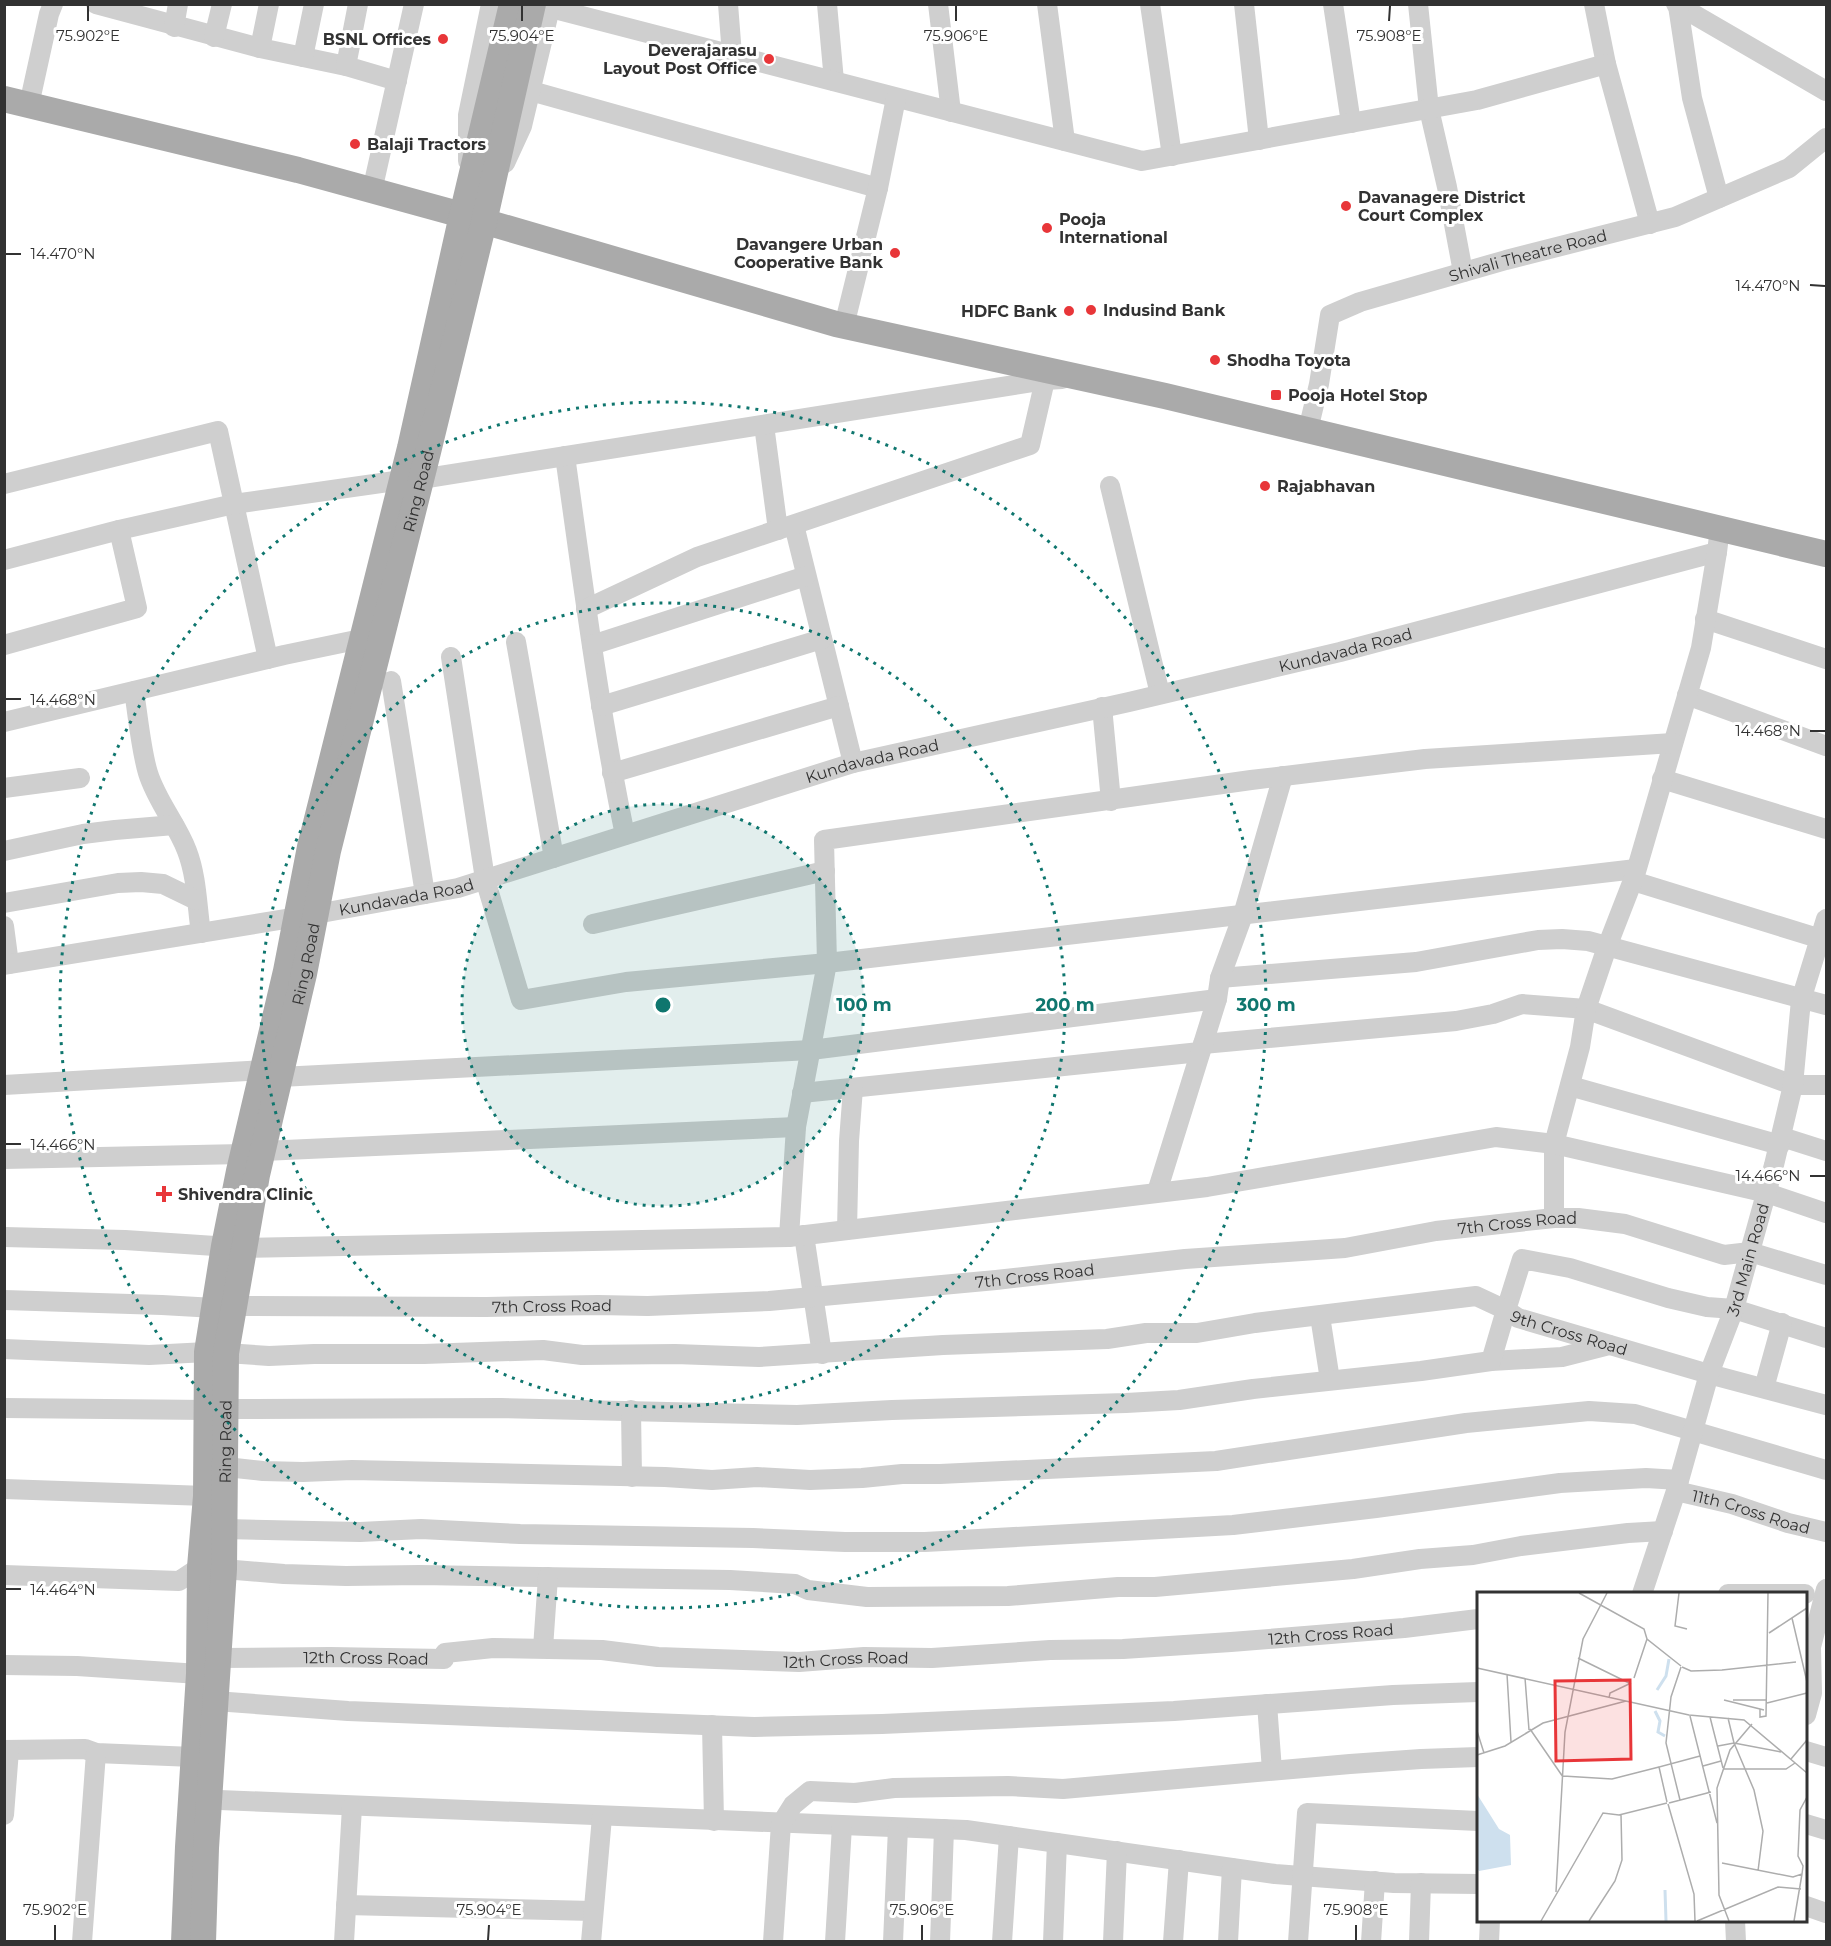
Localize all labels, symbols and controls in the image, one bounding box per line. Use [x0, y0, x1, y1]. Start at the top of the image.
text: 75.902°E [56, 26, 120, 45]
text: 75.904°E [489, 26, 555, 45]
text: 75.906°E [924, 26, 988, 45]
text: 75.908°E [1356, 26, 1422, 45]
place label: BSNL Offices [323, 30, 431, 49]
marker: BSNL Offices [436, 32, 450, 46]
place label: Deverajarasu Layout Post Office [603, 41, 757, 78]
marker: Deverajarasu Layout Post Office [762, 52, 776, 66]
place label: Balaji Tractors [367, 135, 487, 154]
marker: Balaji Tractors [348, 137, 362, 151]
place label: Davanagere District Court Complex [1358, 188, 1525, 225]
marker: Davanagere District Court Complex [1339, 199, 1353, 213]
place label: Pooja International [1059, 210, 1168, 247]
marker: Pooja International [1040, 221, 1054, 235]
street label: Shivali Theatre Road [1447, 226, 1609, 286]
place label: Davangere Urban Cooperative Bank [734, 235, 884, 272]
text: 14.470°N [31, 244, 95, 263]
marker: Davangere Urban Cooperative Bank [888, 246, 902, 260]
text: 14.470°N [1736, 276, 1800, 295]
place label: Indusind Bank [1103, 301, 1226, 320]
place label: HDFC Bank [961, 302, 1058, 321]
marker: Indusind Bank [1084, 303, 1098, 317]
marker: HDFC Bank [1062, 304, 1076, 318]
place label: Shodha Toyota [1227, 351, 1351, 370]
marker: Shodha Toyota [1208, 353, 1222, 367]
place label: Pooja Hotel Stop [1288, 386, 1428, 405]
marker: Pooja Hotel Stop [1269, 388, 1283, 402]
street label: Ring Road [399, 448, 438, 534]
place label: Rajabhavan [1277, 477, 1375, 496]
marker: Rajabhavan [1258, 479, 1272, 493]
street label: Kundavada Road [1277, 624, 1414, 676]
text: 14.468°N [30, 690, 96, 709]
text: 14.468°N [1735, 721, 1801, 740]
street label: Kundavada Road [803, 735, 941, 787]
street label: Kundavada Road [337, 875, 476, 920]
street label: Ring Road [288, 921, 324, 1007]
text: 100 m [836, 994, 892, 1016]
text: 200 m [1035, 994, 1095, 1016]
text: 300 m [1235, 994, 1296, 1016]
centre of rings [653, 995, 673, 1015]
text: 14.466°N [31, 1135, 95, 1154]
text: 14.466°N [1736, 1166, 1800, 1185]
marker: Shivendra Clinic [155, 1185, 173, 1203]
place label: Shivendra Clinic [178, 1185, 313, 1204]
street label: 3rd Main Road [1723, 1201, 1773, 1319]
street label: 7th Cross Road [1457, 1209, 1577, 1239]
street label: 7th Cross Road [974, 1260, 1095, 1292]
street label: 7th Cross Road [492, 1296, 612, 1317]
street label: 9th Cross Road [1507, 1307, 1630, 1360]
street label: Ring Road [216, 1400, 236, 1484]
street label: 11th Cross Road [1690, 1486, 1812, 1538]
text: 14.464°N [30, 1580, 96, 1599]
inset map [1477, 1592, 1807, 1922]
street label: 12th Cross Road [1268, 1620, 1395, 1649]
street label: 12th Cross Road [303, 1648, 429, 1669]
street label: 12th Cross Road [783, 1648, 909, 1672]
text: 75.902°E [23, 1900, 87, 1919]
text: 75.904°E [456, 1900, 522, 1919]
text: 75.906°E [890, 1900, 954, 1919]
text: 75.908°E [1323, 1900, 1389, 1919]

